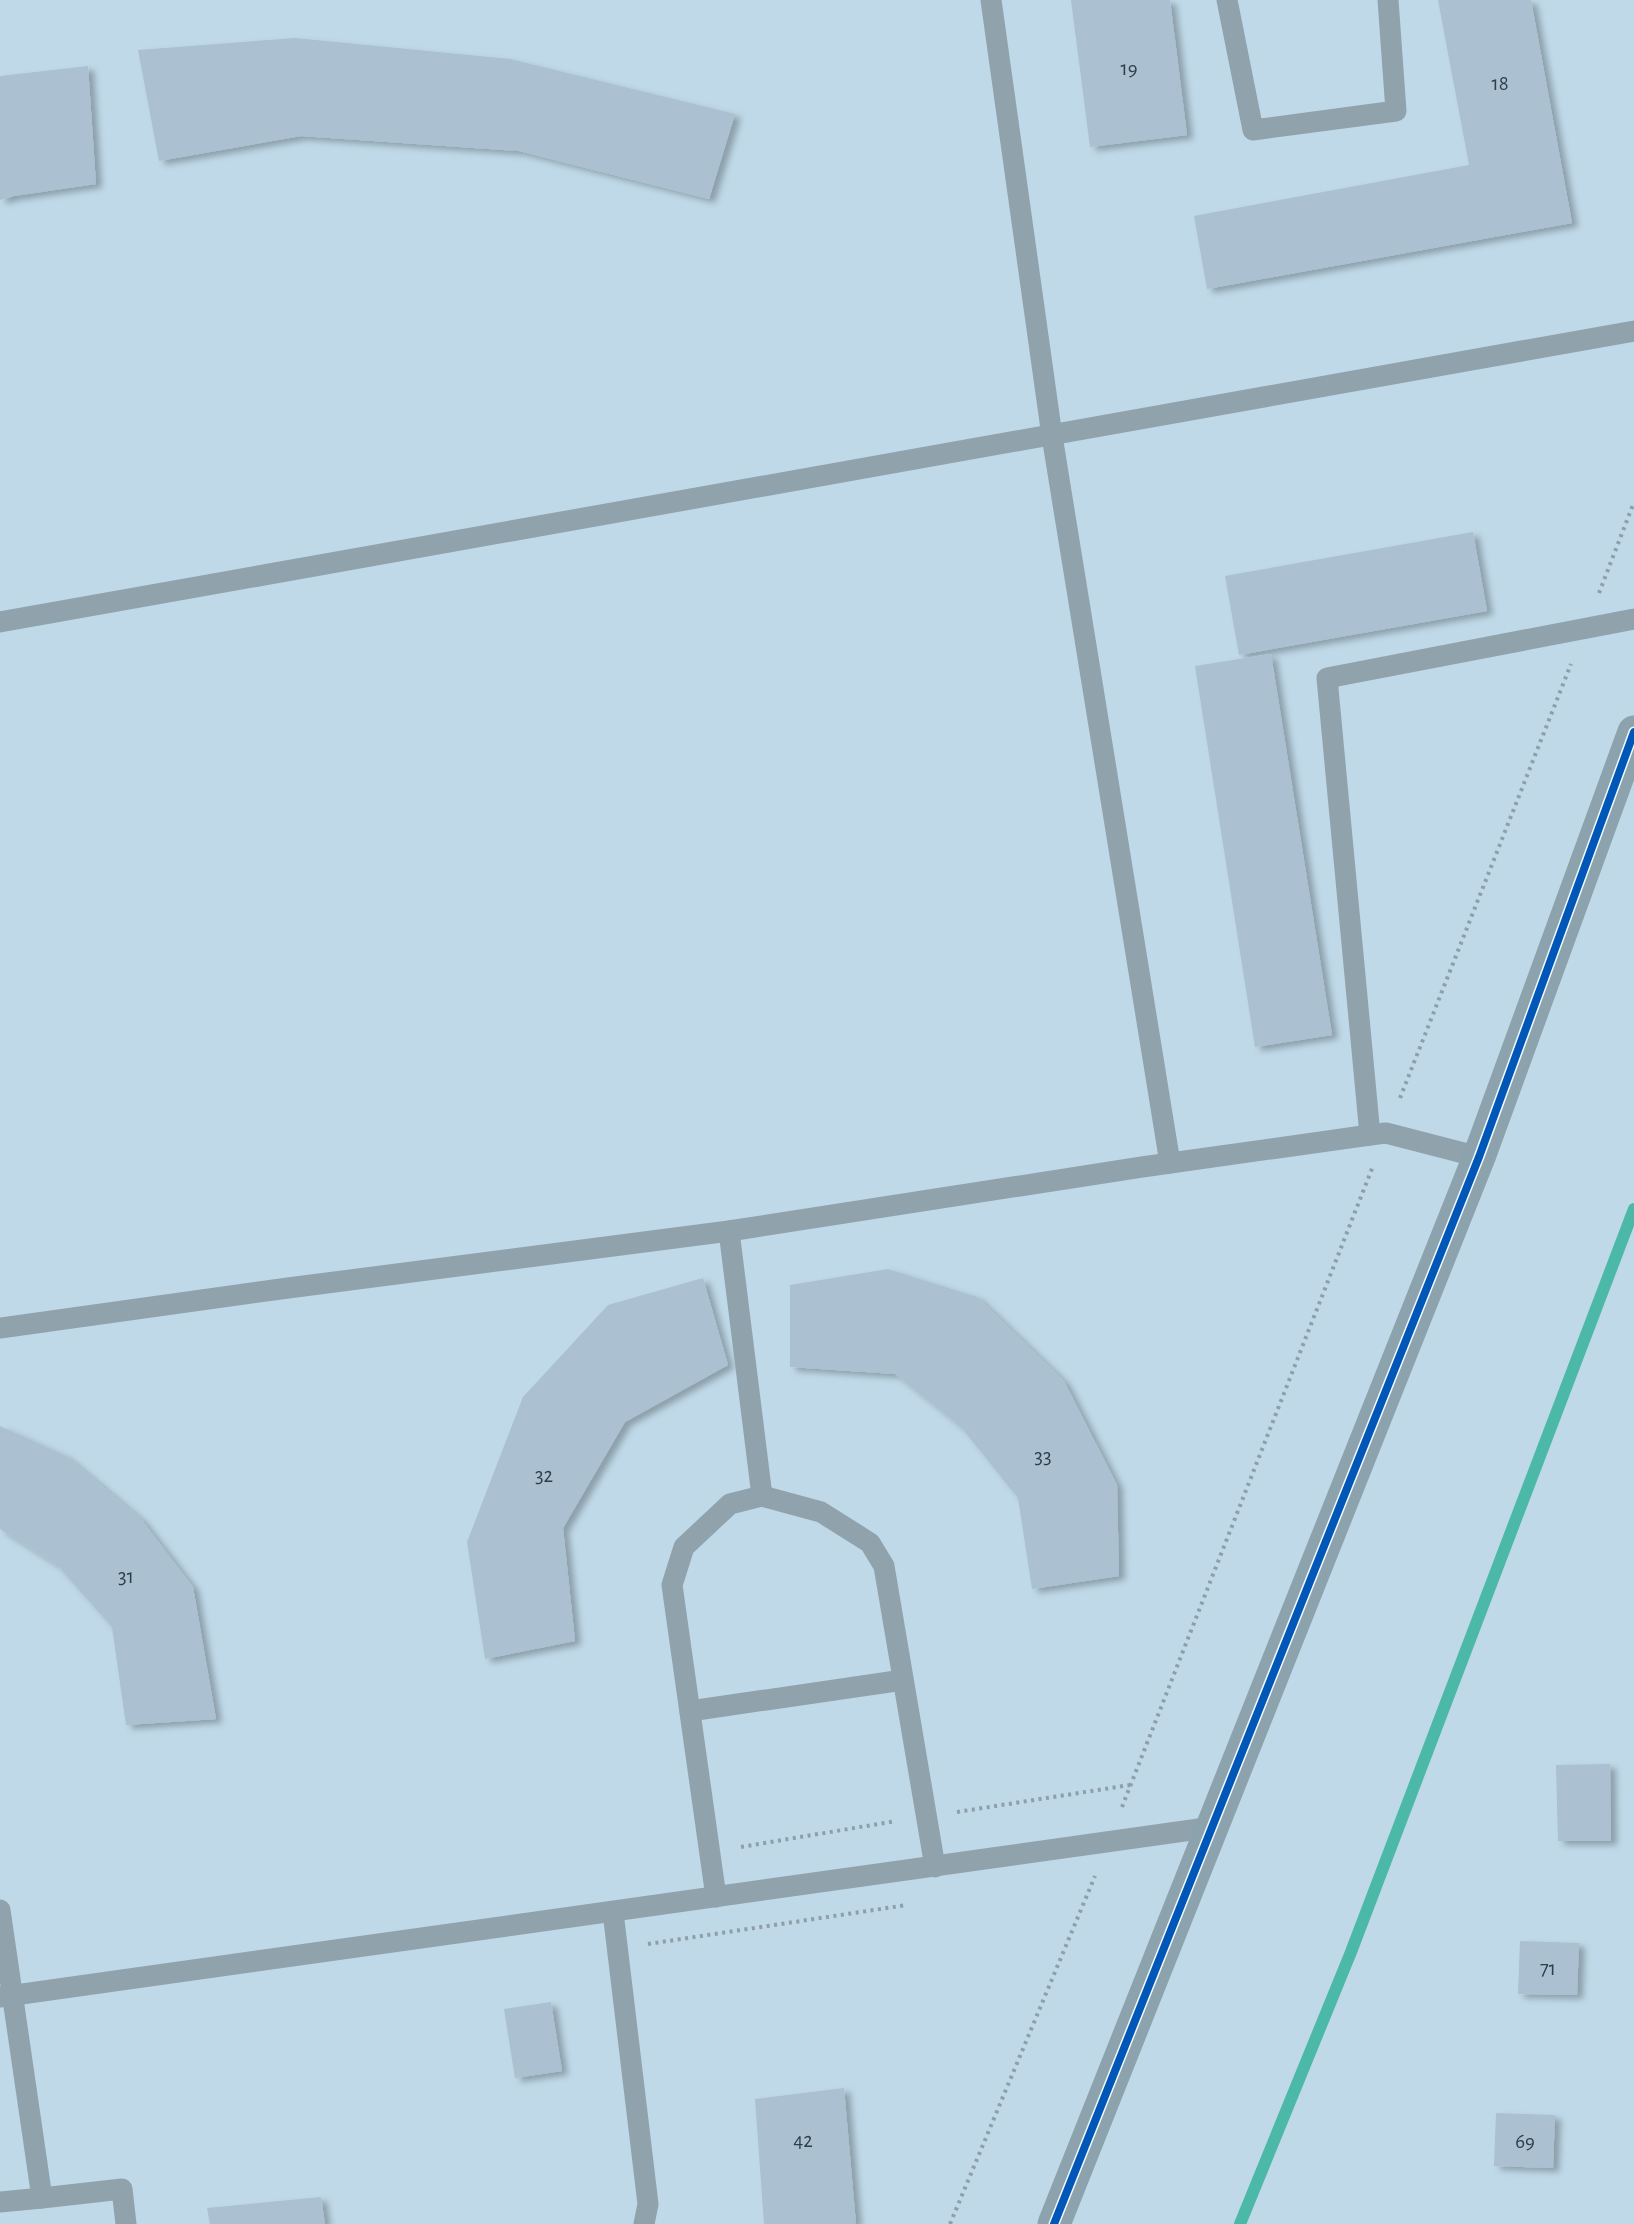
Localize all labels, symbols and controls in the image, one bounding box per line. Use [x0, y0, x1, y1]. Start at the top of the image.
house number: 19 [1120, 58, 1138, 79]
house number: 18 [1491, 73, 1509, 94]
house number: 33 [1034, 1446, 1052, 1467]
house number: 32 [535, 1465, 553, 1486]
house number: 31 [118, 1566, 134, 1587]
house number: 71 [1540, 1958, 1556, 1979]
house number: 42 [793, 2130, 813, 2151]
house number: 69 [1515, 2131, 1535, 2152]

